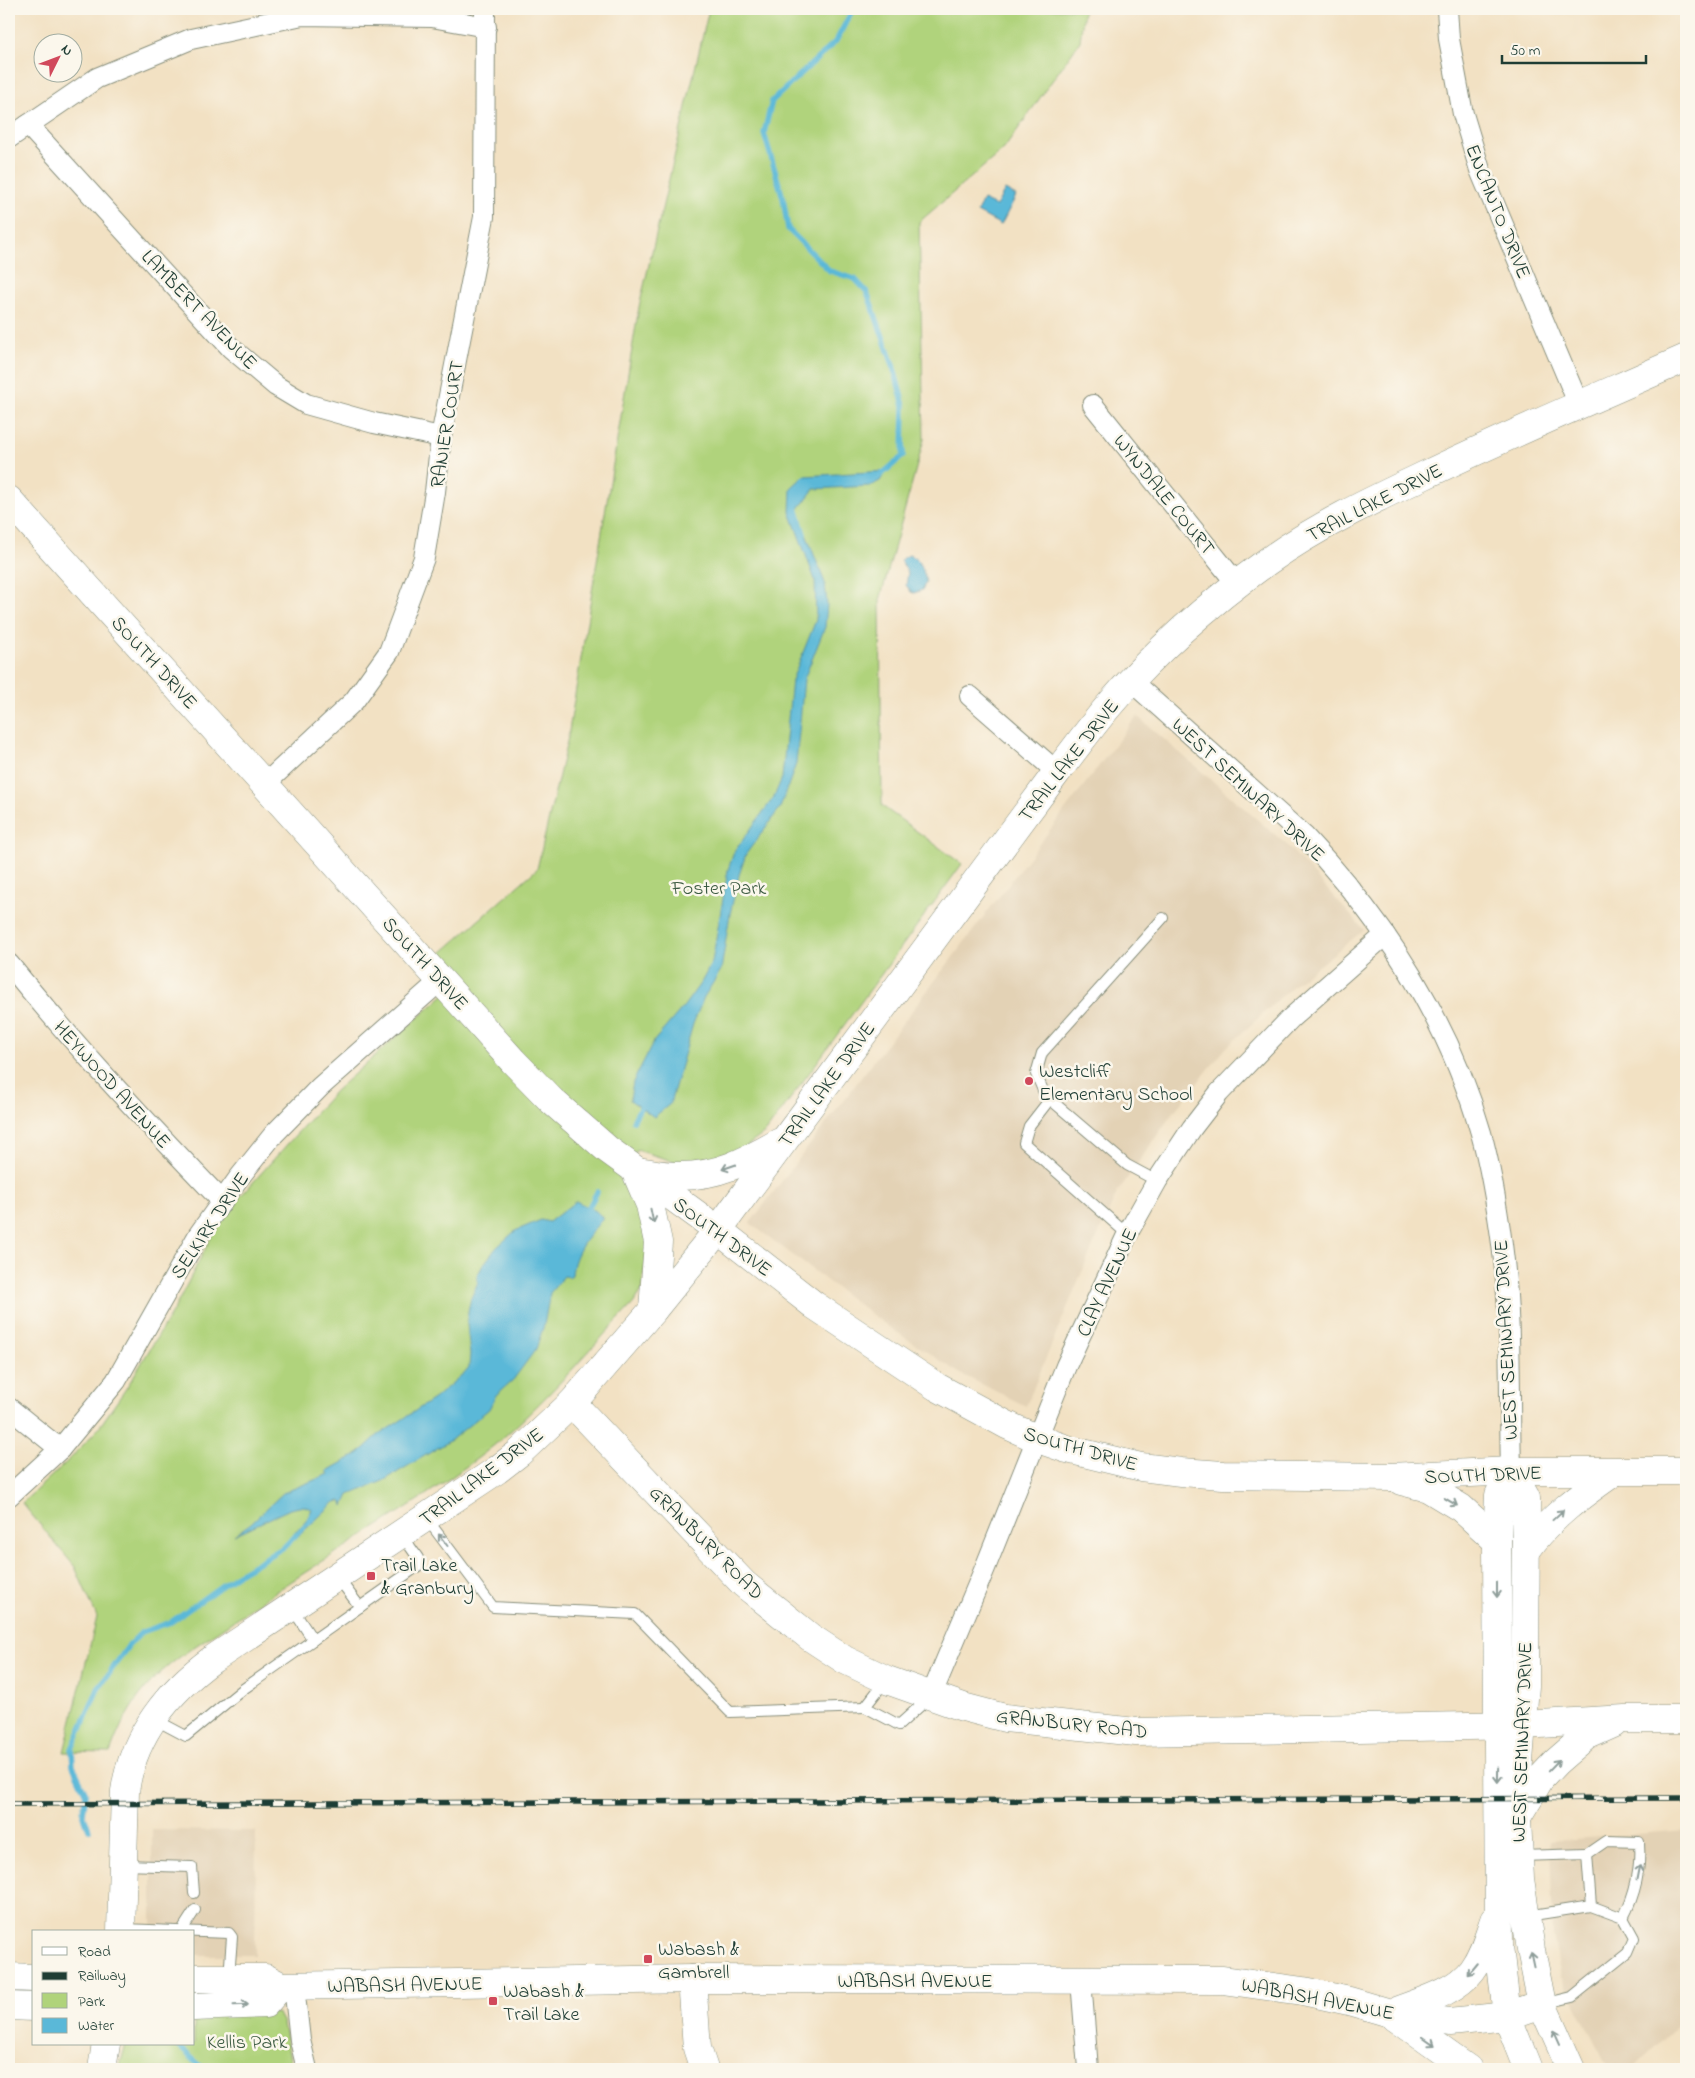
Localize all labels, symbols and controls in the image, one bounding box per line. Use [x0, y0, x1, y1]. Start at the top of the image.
north arrow [32, 32, 82, 82]
scale bar [1502, 32, 1646, 64]
text: N [56, 40, 78, 61]
text: 50 m [1510, 40, 1541, 62]
street label: ENCANTO DRIVE [1456, 140, 1537, 284]
street label: LAMBERT AVENUE [133, 244, 263, 377]
street label: RANIER COURT [424, 359, 473, 490]
street label: WYNDALE COURT [1105, 429, 1221, 562]
street label: TRAIL LAKE DRIVE [1302, 457, 1448, 551]
street label: SOUTH DRIVE [103, 610, 203, 717]
street label: TRAIL LAKE DRIVE [1013, 694, 1127, 829]
street label: WEST SEMINARY DRIVE [1164, 712, 1331, 870]
park label: Foster Park [671, 875, 767, 904]
street label: SOUTH DRIVE [374, 911, 474, 1018]
street label: HEYWOOD AVENUE [46, 1015, 177, 1156]
street label: TRAIL LAKE DRIVE [772, 1017, 884, 1154]
place label: Westcliff Elementary School [1039, 1058, 1192, 1110]
marker: Westcliff Elementary School [1023, 1075, 1035, 1087]
one-way arrow [722, 1163, 737, 1172]
street label: SELKIRK DRIVE [165, 1167, 258, 1286]
street label: SOUTH DRIVE [666, 1191, 777, 1285]
one-way arrow [648, 1208, 657, 1224]
street label: CLAY AVENUE [1070, 1224, 1146, 1342]
street label: WEST SEMINARY DRIVE [1488, 1239, 1527, 1441]
street label: SOUTH DRIVE [1020, 1420, 1141, 1481]
street label: TRAIL LAKE DRIVE [414, 1422, 551, 1534]
street label: SOUTH DRIVE [1424, 1460, 1542, 1493]
street label: GRANBURY ROAD [641, 1480, 769, 1608]
one-way arrow [1444, 1498, 1458, 1508]
one-way arrow [1551, 1509, 1564, 1521]
one-way arrow [437, 1534, 448, 1547]
place label: Trail Lake & Granbury [381, 1552, 474, 1604]
marker: Trail Lake & Granbury [365, 1570, 377, 1582]
one-way arrow [1492, 1582, 1502, 1598]
street label: WEST SEMINARY DRIVE [1506, 1641, 1541, 1843]
street label: GRANBURY ROAD [995, 1703, 1149, 1748]
one-way arrow [1548, 1758, 1560, 1771]
one-way arrow [1493, 1766, 1503, 1782]
one-way arrow [1634, 1864, 1644, 1880]
legend [32, 1930, 195, 2046]
place label: Wabash & Gambrell [658, 1936, 739, 1988]
text: Road [78, 1941, 111, 1963]
marker: Wabash & Gambrell [642, 1953, 654, 1965]
one-way arrow [1528, 1953, 1538, 1969]
one-way arrow [1466, 1962, 1477, 1975]
text: Railway [78, 1965, 126, 1988]
street label: WABASH AVENUE [837, 1968, 993, 1997]
street label: WABASH AVENUE [327, 1971, 483, 2002]
street label: WABASH AVENUE [1239, 1971, 1396, 2029]
place label: Wabash & Trail Lake [503, 1978, 584, 2030]
text: Park [78, 1991, 106, 2013]
marker: Wabash & Trail Lake [487, 1995, 499, 2007]
one-way arrow [233, 2000, 249, 2009]
text: Water [78, 2015, 114, 2037]
park label: Kellis Park [207, 2029, 287, 2058]
one-way arrow [1551, 2030, 1561, 2045]
one-way arrow [1422, 2036, 1436, 2046]

